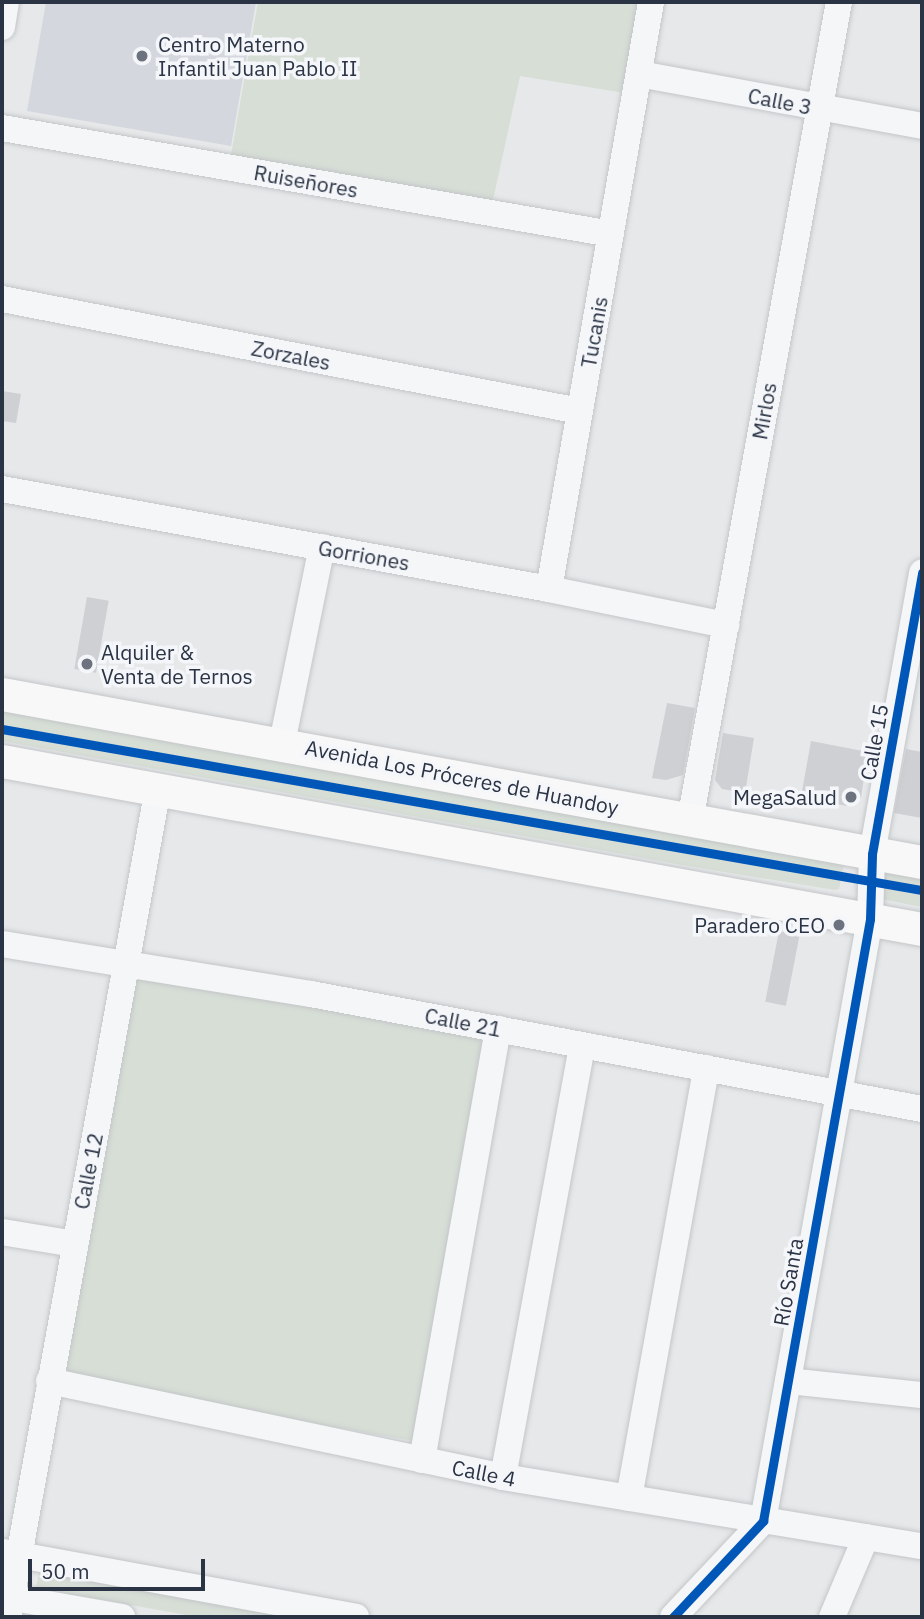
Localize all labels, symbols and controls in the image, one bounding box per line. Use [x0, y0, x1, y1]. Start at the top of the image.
place label: Centro Materno Infantil Juan Pablo II [158, 31, 357, 81]
marker: Centro Materno Infantil Juan Pablo II [132, 46, 152, 66]
street label: Calle 3 [746, 82, 814, 120]
street label: Ruiseñores [252, 159, 360, 203]
street label: Tucanis [575, 294, 613, 370]
street label: Zorzales [249, 335, 333, 375]
street label: Mirlos [747, 380, 781, 442]
street label: Gorriones [316, 535, 412, 575]
place label: Alquiler & Venta de Ternos [101, 639, 253, 689]
marker: Alquiler & Venta de Ternos [79, 656, 95, 672]
street label: Calle 15 [855, 702, 893, 782]
street label: Avenida Los Próceres de Huandoy [303, 734, 621, 820]
place label: MegaSalud [733, 784, 837, 810]
marker: MegaSalud [843, 789, 859, 805]
place label: Paradero CEO [694, 912, 825, 938]
marker: Paradero CEO [831, 917, 847, 933]
street label: Calle 21 [423, 1002, 503, 1042]
street label: Calle 12 [68, 1131, 108, 1211]
street label: Río Santa [768, 1236, 808, 1328]
street label: Calle 4 [450, 1454, 518, 1492]
scale bar [32, 1546, 208, 1590]
text: 50 m [41, 1557, 90, 1585]

